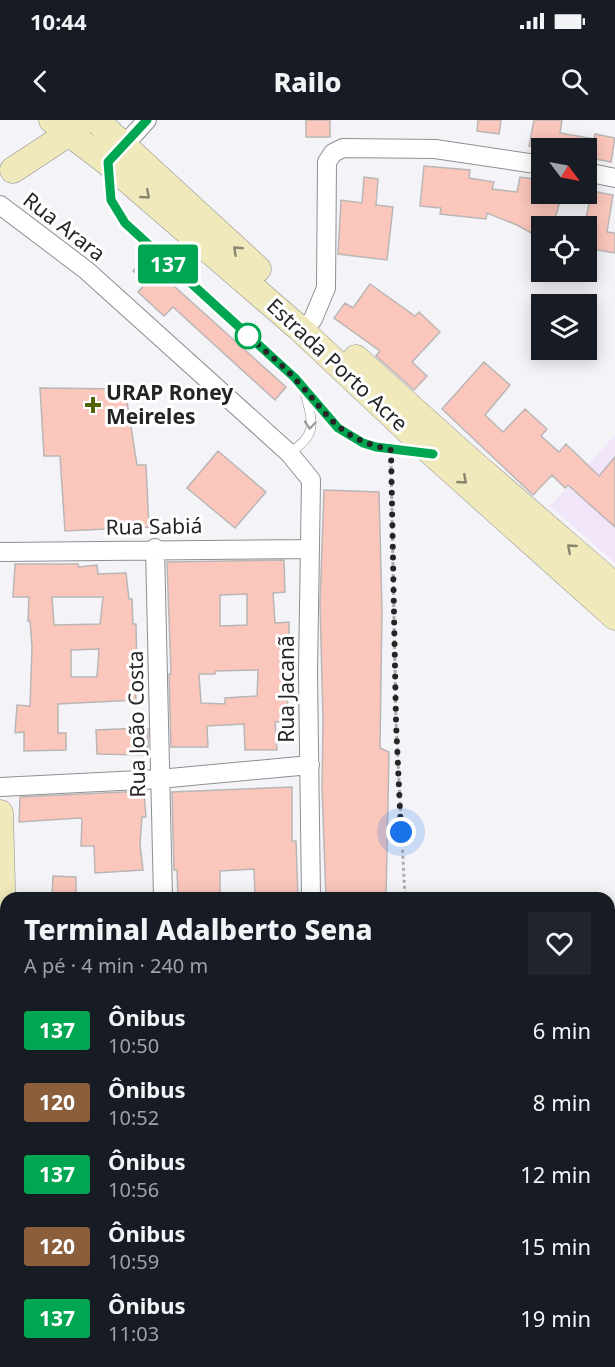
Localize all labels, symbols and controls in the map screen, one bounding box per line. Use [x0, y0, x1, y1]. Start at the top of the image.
text: 10:44 [30, 6, 87, 36]
text: Railo [273, 63, 342, 100]
icon: back [24, 65, 57, 98]
icon: search [558, 65, 591, 98]
north arrow [531, 138, 597, 204]
map controls [531, 138, 597, 360]
street label: Rua Arara [18, 185, 111, 267]
one-way arrow [139, 188, 150, 199]
button: locate [531, 216, 597, 282]
line badge: 137 [134, 244, 202, 284]
one-way arrow [233, 247, 244, 258]
text: 137 [150, 250, 186, 278]
street label: Estrada Porto Acre [261, 292, 414, 437]
button: layers [531, 294, 597, 360]
unlabelled marker [235, 323, 261, 349]
place label: URAP Roney Meireles [106, 378, 233, 430]
marker: URAP Roney Meireles [84, 396, 102, 414]
one-way arrow [304, 420, 317, 430]
one-way arrow [456, 473, 467, 484]
street label: Rua Sabiá [105, 511, 203, 541]
one-way arrow [567, 544, 578, 555]
street label: Rua Jacanã [272, 635, 300, 743]
street label: Rua João Costa [121, 650, 151, 798]
your location [386, 817, 416, 847]
text: Terminal Adalberto Sena [24, 910, 373, 948]
button: heart [528, 912, 591, 975]
text: A pé · 4 min · 240 m [24, 952, 208, 979]
text: Ônibus [108, 1002, 186, 1032]
text: 6 min [533, 1015, 591, 1045]
text: 137 [39, 1016, 75, 1044]
text: 10:50 [108, 1032, 159, 1059]
text: Ônibus [108, 1074, 186, 1104]
text: 8 min [533, 1087, 591, 1117]
text: 120 [39, 1088, 75, 1116]
text: 10:52 [108, 1104, 159, 1131]
text: Ônibus [108, 1146, 186, 1176]
text: 12 min [520, 1159, 591, 1189]
text: 137 [39, 1160, 75, 1188]
text: 10:56 [108, 1176, 159, 1203]
text: Ônibus [108, 1218, 186, 1248]
text: 15 min [520, 1231, 591, 1261]
text: 120 [39, 1232, 75, 1260]
text: 10:59 [108, 1248, 159, 1275]
text: Ônibus [108, 1290, 186, 1320]
text: 19 min [520, 1303, 591, 1333]
text: 137 [39, 1304, 75, 1332]
text: 11:03 [108, 1320, 159, 1347]

